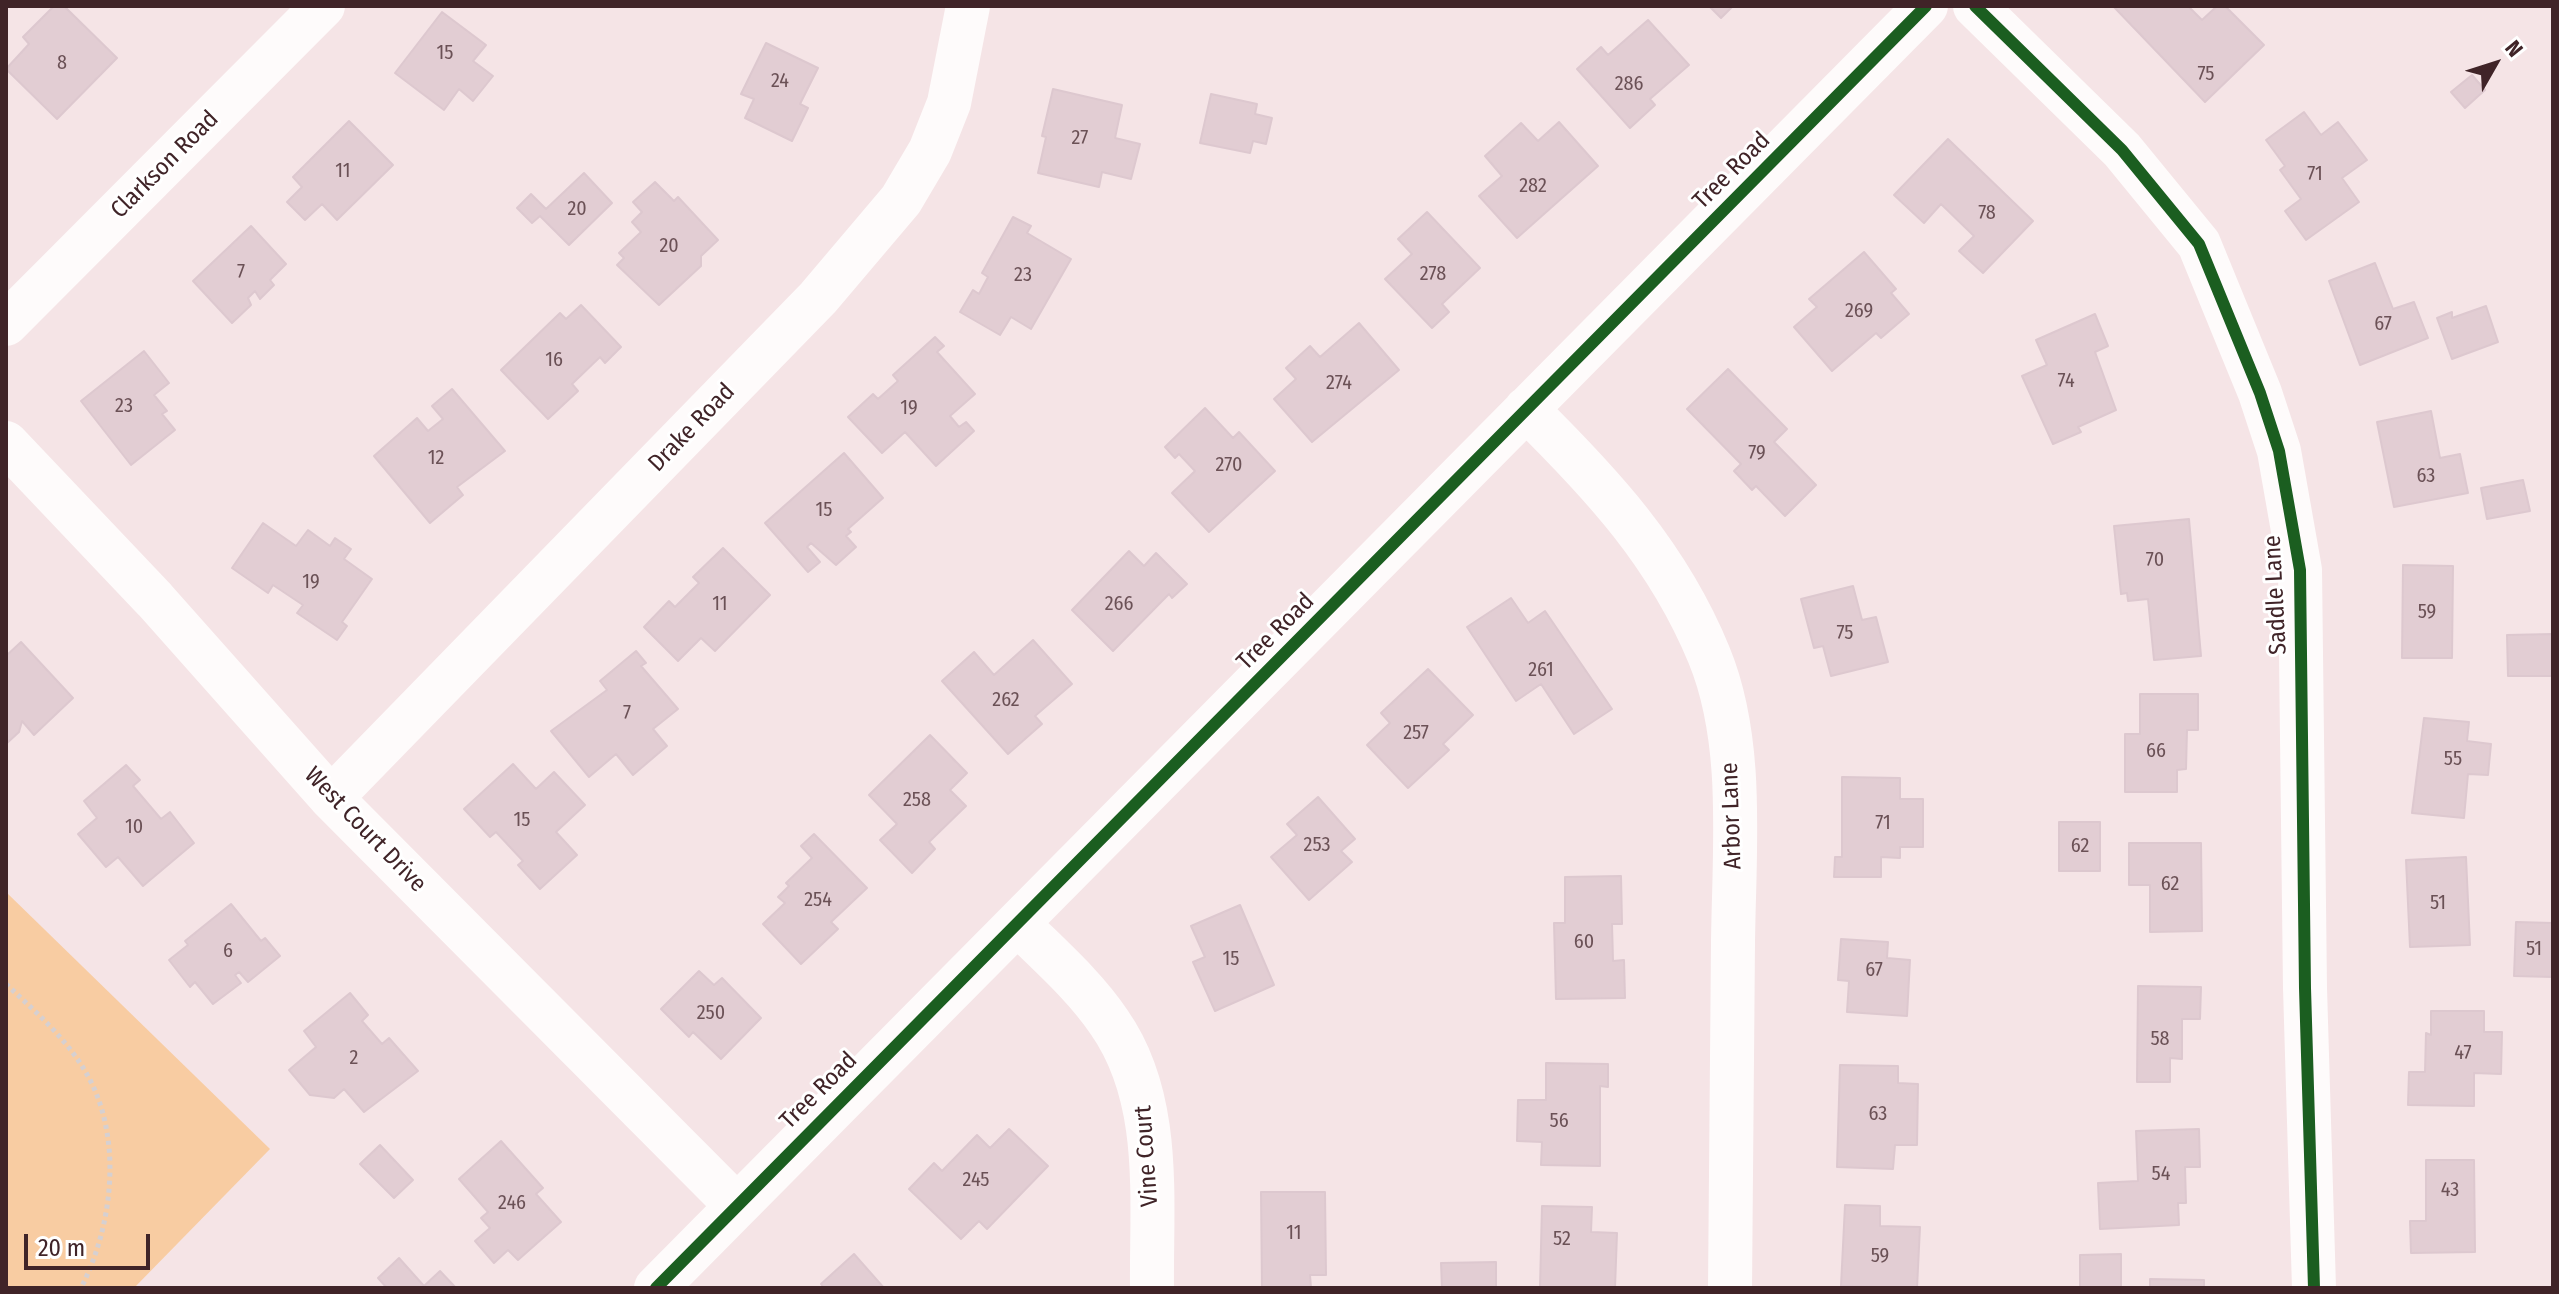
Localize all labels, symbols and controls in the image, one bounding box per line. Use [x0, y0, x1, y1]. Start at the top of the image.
north arrow [2455, 24, 2535, 104]
text: N [2499, 35, 2529, 62]
house number: 15 [437, 41, 453, 65]
house number: 8 [57, 51, 67, 75]
house number: 75 [2198, 62, 2214, 86]
house number: 24 [771, 69, 789, 93]
house number: 286 [1615, 72, 1643, 96]
street label: Clarkson Road [105, 105, 225, 225]
house number: 27 [1072, 126, 1088, 150]
street label: Tree Road [1687, 126, 1777, 216]
house number: 11 [335, 159, 351, 183]
house number: 71 [2307, 162, 2323, 186]
house number: 282 [1519, 174, 1547, 198]
house number: 20 [567, 197, 587, 221]
house number: 78 [1978, 201, 1996, 225]
house number: 20 [659, 234, 679, 258]
house number: 7 [237, 260, 245, 284]
house number: 278 [1420, 262, 1446, 286]
house number: 23 [1014, 263, 1032, 287]
house number: 269 [1845, 299, 1873, 323]
house number: 67 [2374, 312, 2392, 336]
house number: 16 [545, 348, 563, 372]
house number: 74 [2057, 369, 2075, 393]
house number: 274 [1326, 371, 1352, 395]
street label: Drake Road [643, 378, 741, 478]
house number: 23 [115, 394, 133, 418]
house number: 19 [900, 396, 918, 420]
house number: 79 [1748, 441, 1766, 465]
house number: 12 [428, 446, 444, 470]
house number: 270 [1216, 453, 1242, 477]
house number: 63 [2417, 464, 2435, 488]
house number: 15 [816, 498, 832, 522]
street label: Saddle Lane [2258, 534, 2294, 656]
house number: 70 [2146, 548, 2164, 572]
house number: 19 [302, 570, 320, 594]
street label: Tree Road [1231, 587, 1321, 677]
house number: 11 [712, 592, 728, 616]
house number: 266 [1105, 592, 1133, 616]
house number: 59 [2418, 600, 2436, 624]
house number: 75 [1837, 621, 1853, 645]
house number: 261 [1528, 658, 1554, 682]
house number: 262 [992, 688, 1020, 712]
house number: 7 [623, 701, 631, 725]
house number: 257 [1403, 721, 1429, 745]
house number: 66 [2146, 739, 2166, 763]
house number: 55 [2444, 747, 2462, 771]
street label: West Court Drive [298, 761, 432, 899]
street label: Arbor Lane [1716, 762, 1748, 870]
house number: 258 [903, 788, 931, 812]
house number: 15 [514, 808, 530, 832]
house number: 71 [1875, 811, 1891, 835]
house number: 10 [125, 815, 143, 839]
house number: 253 [1304, 833, 1330, 857]
house number: 62 [2071, 834, 2089, 858]
house number: 62 [2161, 872, 2179, 896]
house number: 254 [804, 888, 832, 912]
house number: 51 [2430, 891, 2446, 915]
house number: 60 [1574, 930, 1594, 954]
house number: 51 [2526, 937, 2542, 961]
house number: 6 [223, 939, 233, 963]
house number: 15 [1223, 947, 1239, 971]
house number: 67 [1865, 958, 1883, 982]
house number: 250 [697, 1001, 725, 1025]
house number: 58 [2150, 1027, 2170, 1051]
house number: 47 [2454, 1041, 2472, 1065]
house number: 2 [350, 1046, 358, 1070]
street label: Tree Road [774, 1046, 864, 1136]
house number: 63 [1869, 1102, 1887, 1126]
street label: Vine Court [1129, 1104, 1165, 1208]
house number: 56 [1549, 1109, 1569, 1133]
house number: 54 [2152, 1162, 2170, 1186]
house number: 245 [962, 1168, 990, 1192]
house number: 43 [2441, 1178, 2459, 1202]
house number: 246 [498, 1191, 526, 1215]
scale bar [28, 1218, 154, 1268]
house number: 11 [1286, 1221, 1302, 1245]
house number: 52 [1553, 1227, 1571, 1251]
text: 20 m [38, 1234, 85, 1262]
house number: 59 [1871, 1244, 1889, 1268]

